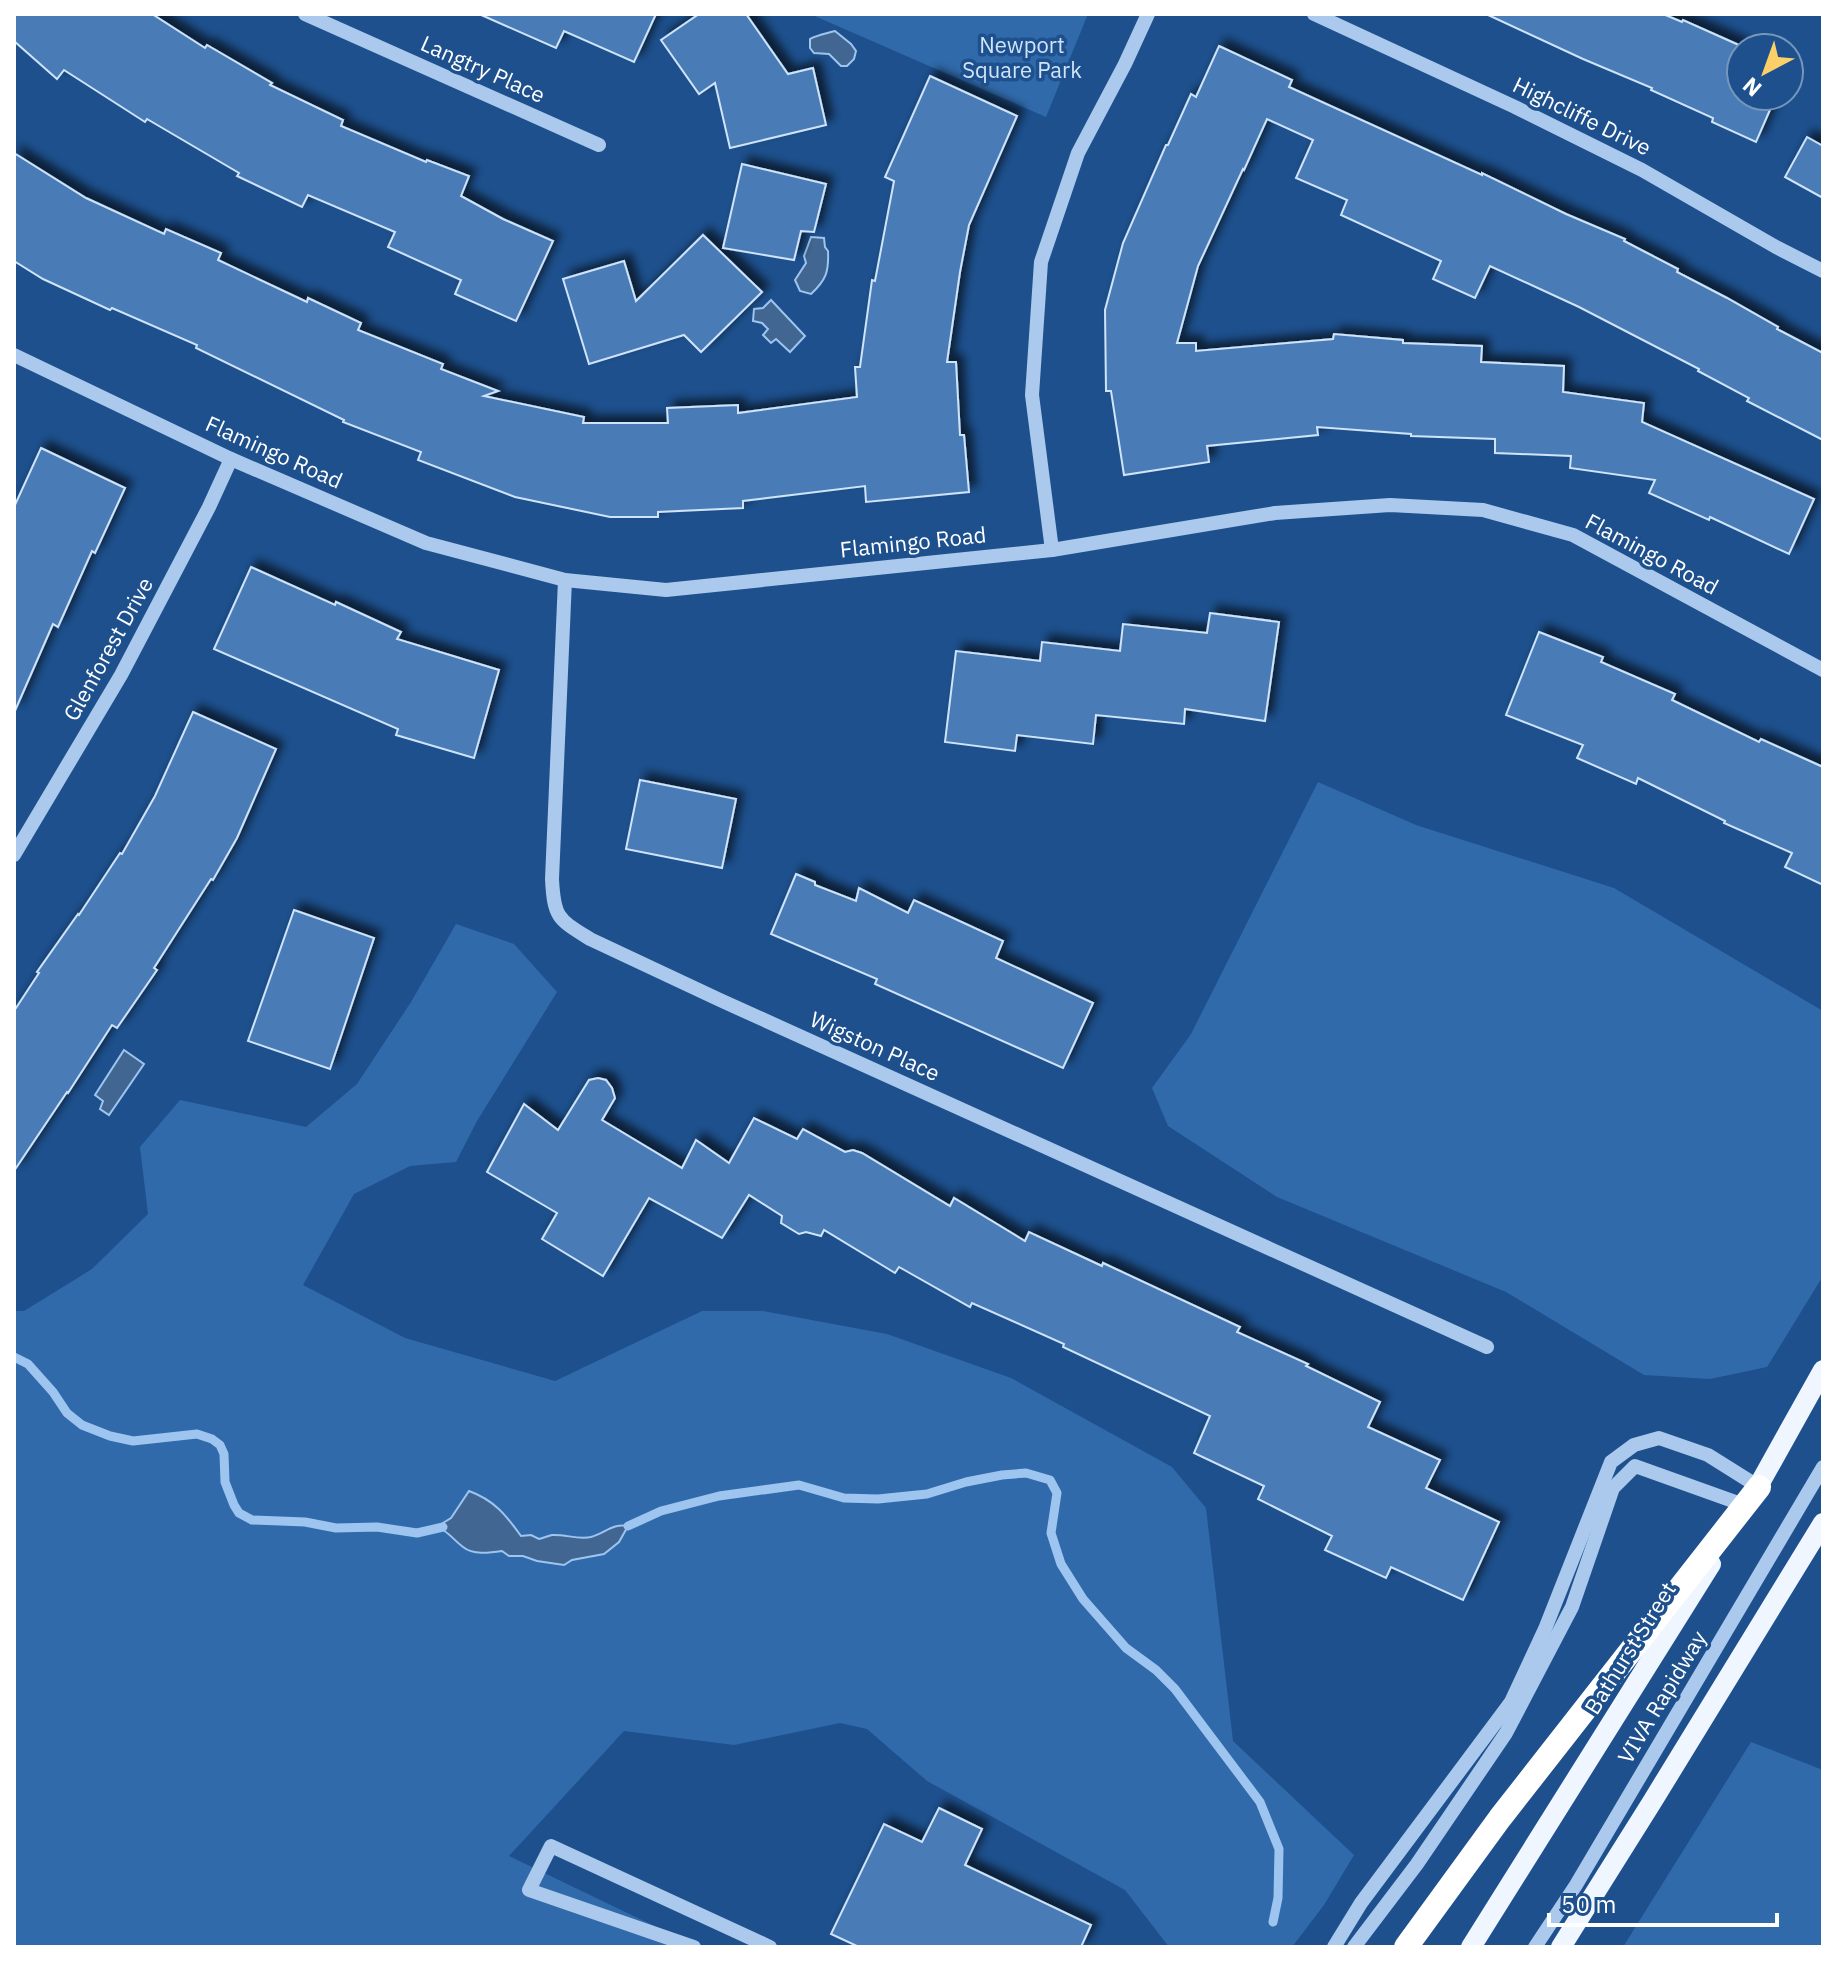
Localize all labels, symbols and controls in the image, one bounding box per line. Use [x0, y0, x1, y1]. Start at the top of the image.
street label: Langtry Place [416, 28, 550, 109]
park label: Newport Square Park [962, 30, 1082, 84]
north arrow [1725, 32, 1805, 112]
street label: Highcliffe Drive [1508, 70, 1656, 162]
text: N [1736, 71, 1767, 104]
street label: Flamingo Road [201, 408, 347, 495]
street label: Flamingo Road [1581, 506, 1724, 601]
street label: Flamingo Road [838, 519, 987, 564]
street label: Glenforest Drive [56, 572, 159, 726]
street label: Wigston Place [806, 1004, 945, 1087]
street label: Bathurst Street [1577, 1576, 1682, 1719]
street label: VIVA Rapidway [1611, 1625, 1713, 1768]
scale bar [1549, 1877, 1777, 1927]
text: 50 m [1561, 1888, 1616, 1920]

